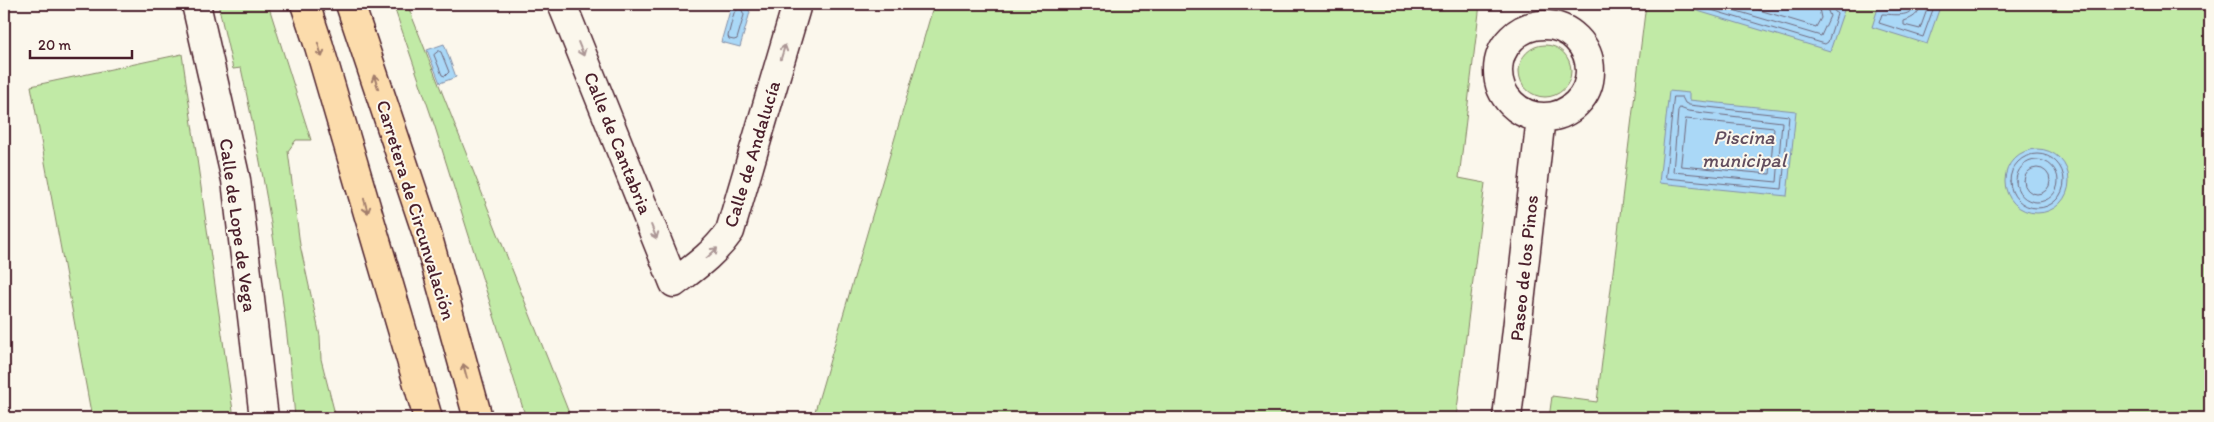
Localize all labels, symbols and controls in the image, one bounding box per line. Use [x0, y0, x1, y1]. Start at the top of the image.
scale bar [30, 28, 132, 60]
text: 20 m [38, 36, 72, 54]
one-way arrow [576, 41, 586, 56]
one-way arrow [316, 42, 326, 58]
one-way arrow [778, 44, 788, 60]
street label: Calle de Cantabria [579, 68, 657, 218]
one-way arrow [371, 74, 381, 90]
street label: Calle de Andalucía [719, 78, 785, 230]
street label: Carretera de Circunvalación [372, 97, 461, 323]
water label: Piscina municipal [1702, 125, 1788, 172]
street label: Calle de Lope de Vega [214, 137, 262, 313]
street label: Paseo de los Pinos [1505, 194, 1543, 342]
one-way arrow [362, 198, 371, 214]
one-way arrow [650, 224, 659, 239]
one-way arrow [706, 247, 718, 259]
one-way arrow [460, 364, 469, 380]

